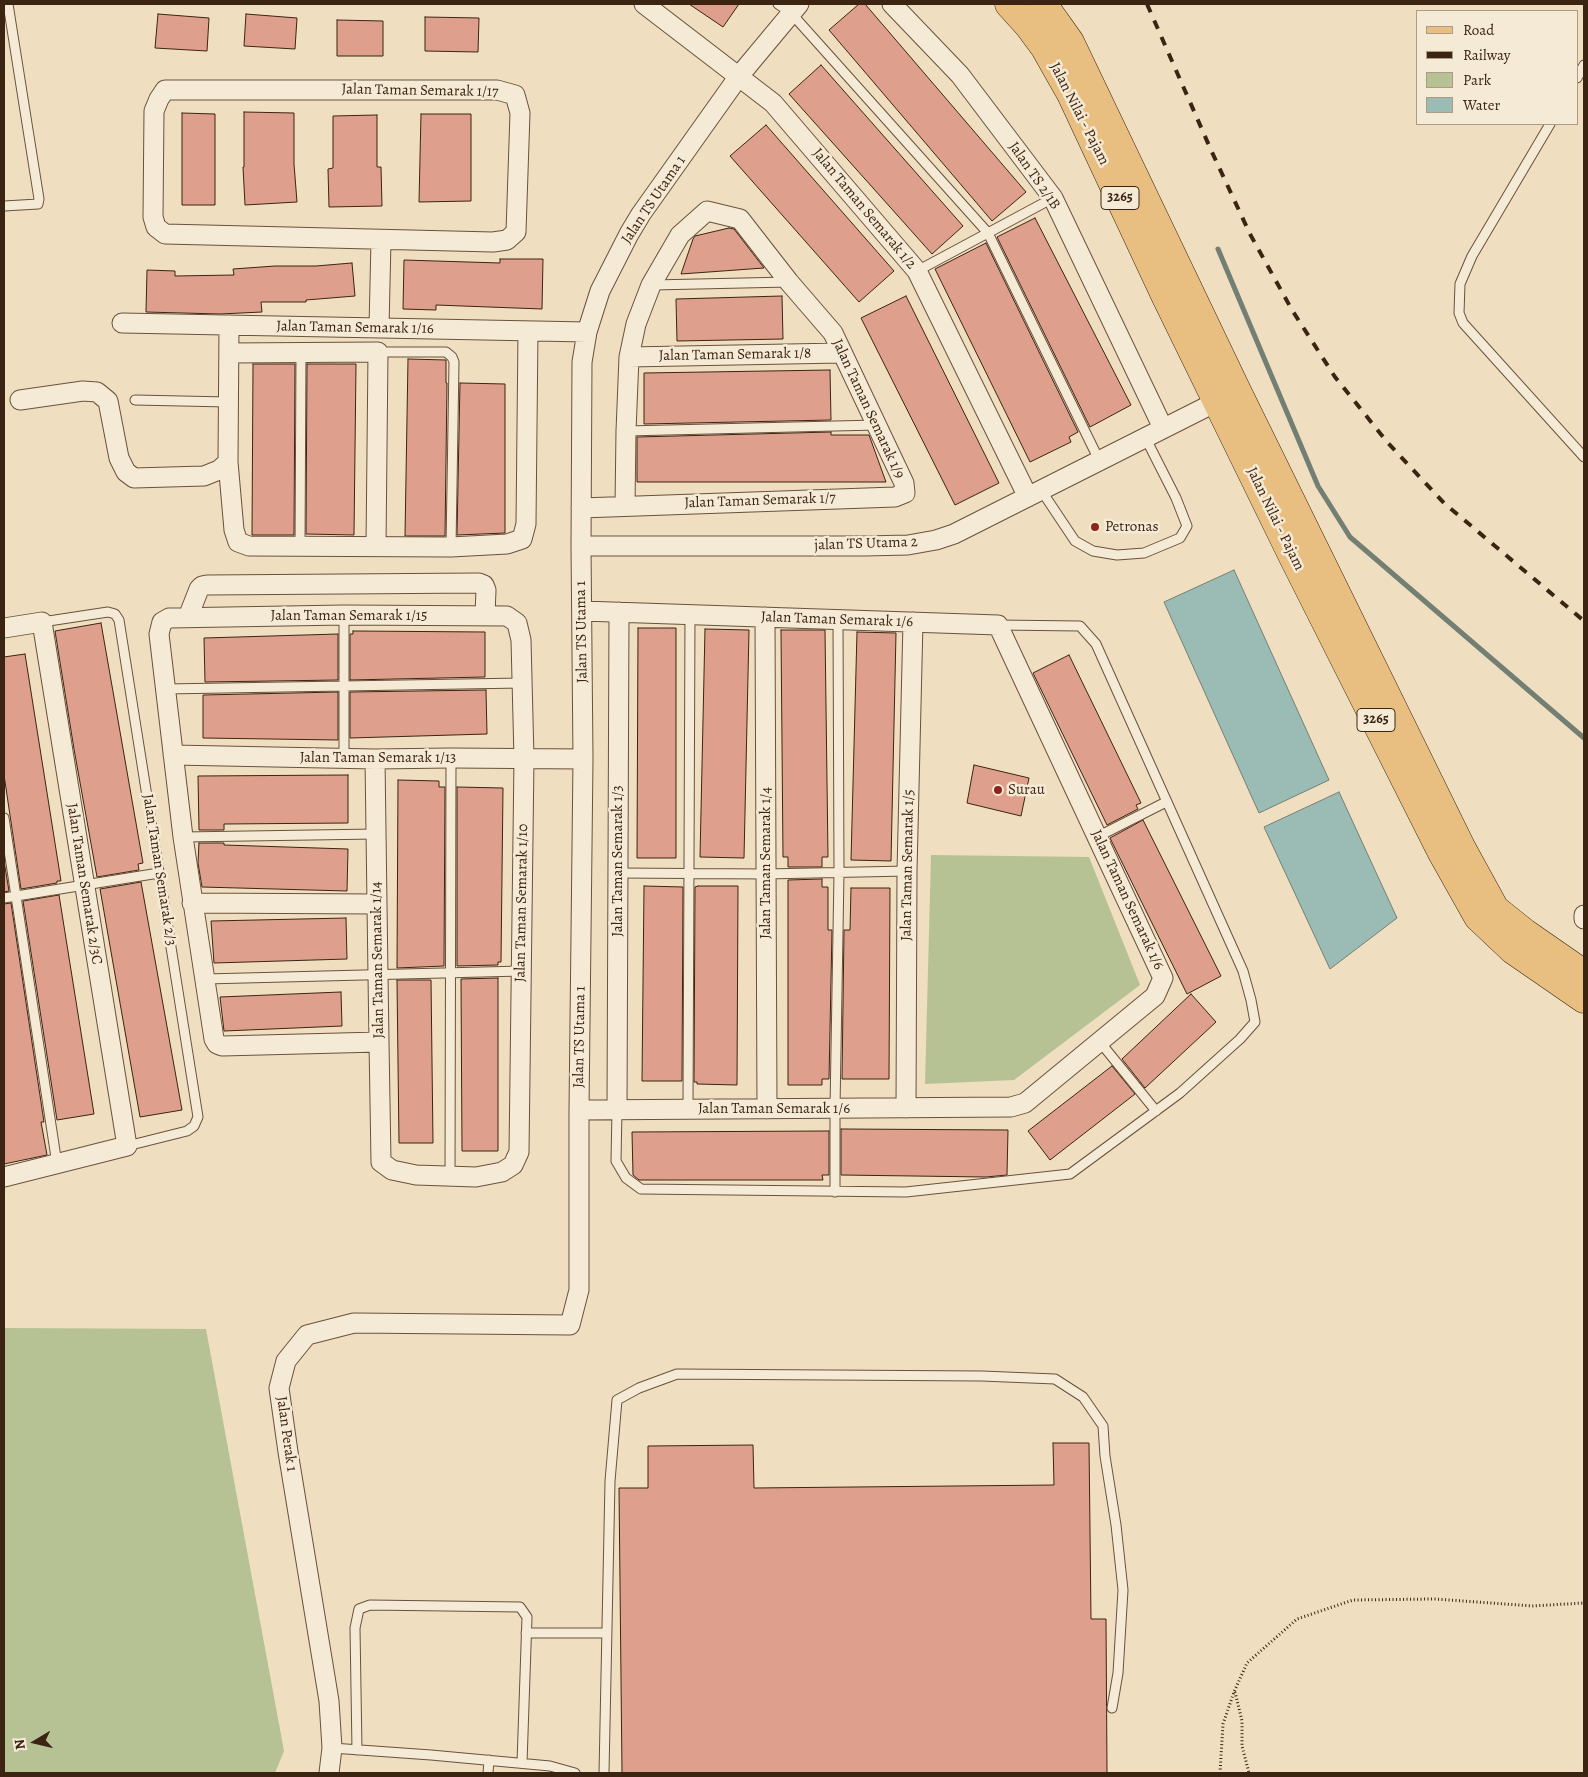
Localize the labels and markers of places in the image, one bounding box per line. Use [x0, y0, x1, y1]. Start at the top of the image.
place label: Petronas [1105, 518, 1159, 536]
marker: Petronas [1089, 521, 1101, 533]
place label: Surau [1008, 781, 1045, 799]
marker: Surau [992, 784, 1004, 796]

